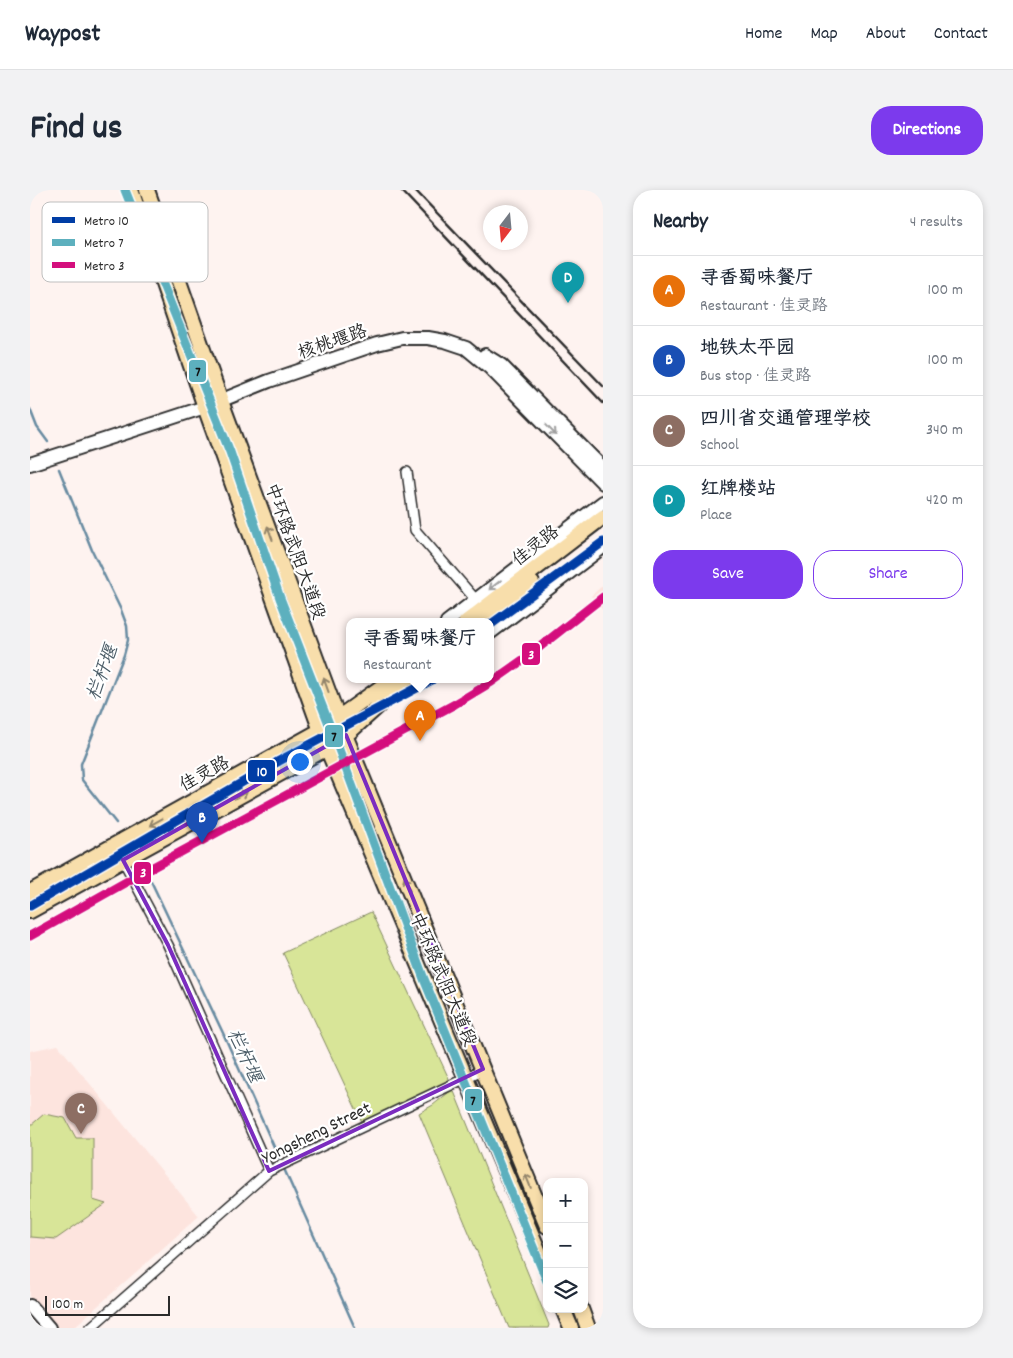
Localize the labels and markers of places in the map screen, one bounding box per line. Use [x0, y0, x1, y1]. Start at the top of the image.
pin: D [552, 262, 584, 303]
pin: A [404, 700, 436, 741]
pin: B [186, 802, 218, 843]
pin: C [65, 1093, 97, 1134]

